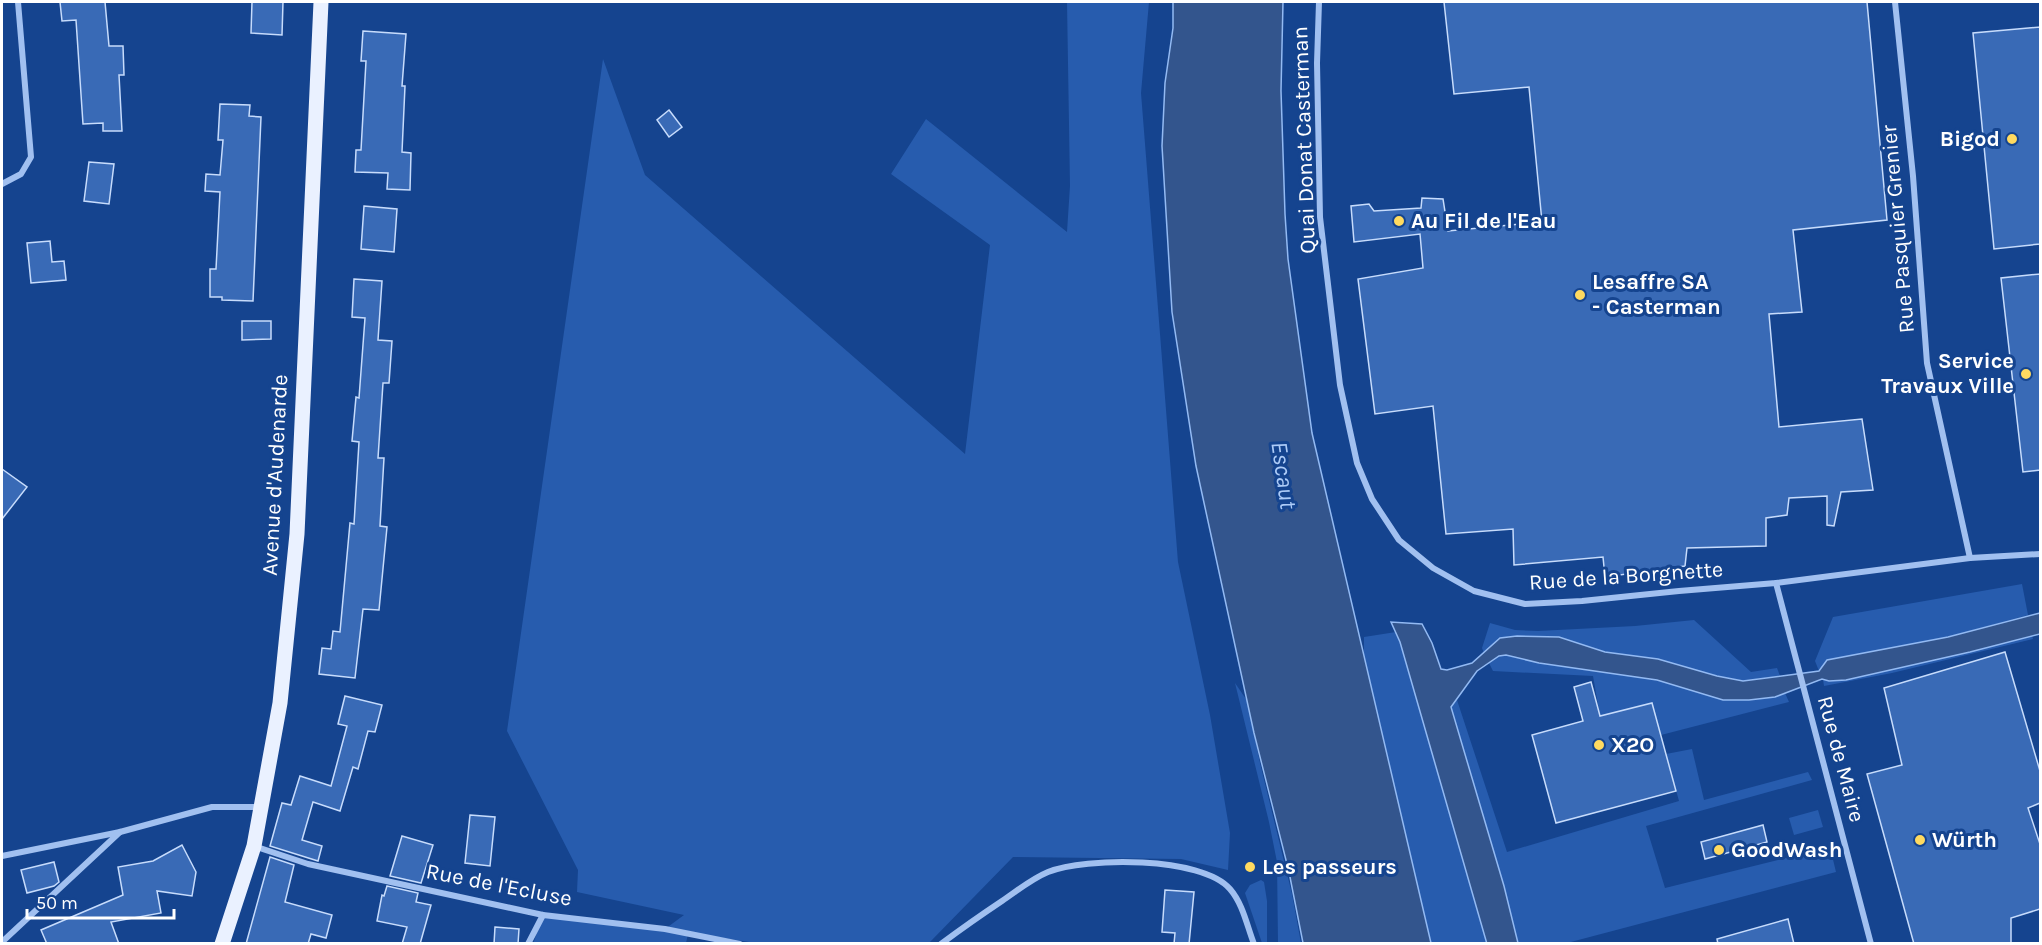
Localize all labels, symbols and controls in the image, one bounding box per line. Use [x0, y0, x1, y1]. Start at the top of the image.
street label: Quai Donat Casterman [1287, 26, 1321, 254]
street label: Rue Pasquier Grenier [1876, 124, 1920, 334]
place label: Bigod [1940, 126, 2000, 152]
marker: Bigod [2005, 132, 2019, 146]
place label: Au Fil de l'Eau [1411, 208, 1557, 234]
marker: Au Fil de l'Eau [1392, 214, 1406, 228]
place label: Lesaffre SA - Casterman [1592, 269, 1721, 320]
marker: Lesaffre SA - Casterman [1573, 288, 1587, 302]
place label: Service Travaux Ville [1881, 348, 2014, 399]
marker: Service Travaux Ville [2019, 367, 2033, 381]
street label: Avenue d'Audenarde [257, 374, 293, 576]
water label: Escaut [1265, 439, 1303, 511]
street label: Rue de la Borgnette [1528, 556, 1724, 596]
street label: Rue de Maire [1812, 693, 1870, 825]
place label: X2O [1611, 732, 1654, 758]
marker: X2O [1592, 738, 1606, 752]
place label: Würth [1932, 827, 1997, 853]
marker: Würth [1913, 833, 1927, 847]
place label: GoodWash [1731, 837, 1842, 863]
marker: GoodWash [1712, 843, 1726, 857]
place label: Les passeurs [1262, 854, 1397, 880]
street label: Rue de l'Ecluse [424, 858, 574, 912]
marker: Les passeurs [1243, 860, 1257, 874]
scale bar [27, 882, 174, 920]
text: 50 m [36, 892, 78, 914]

